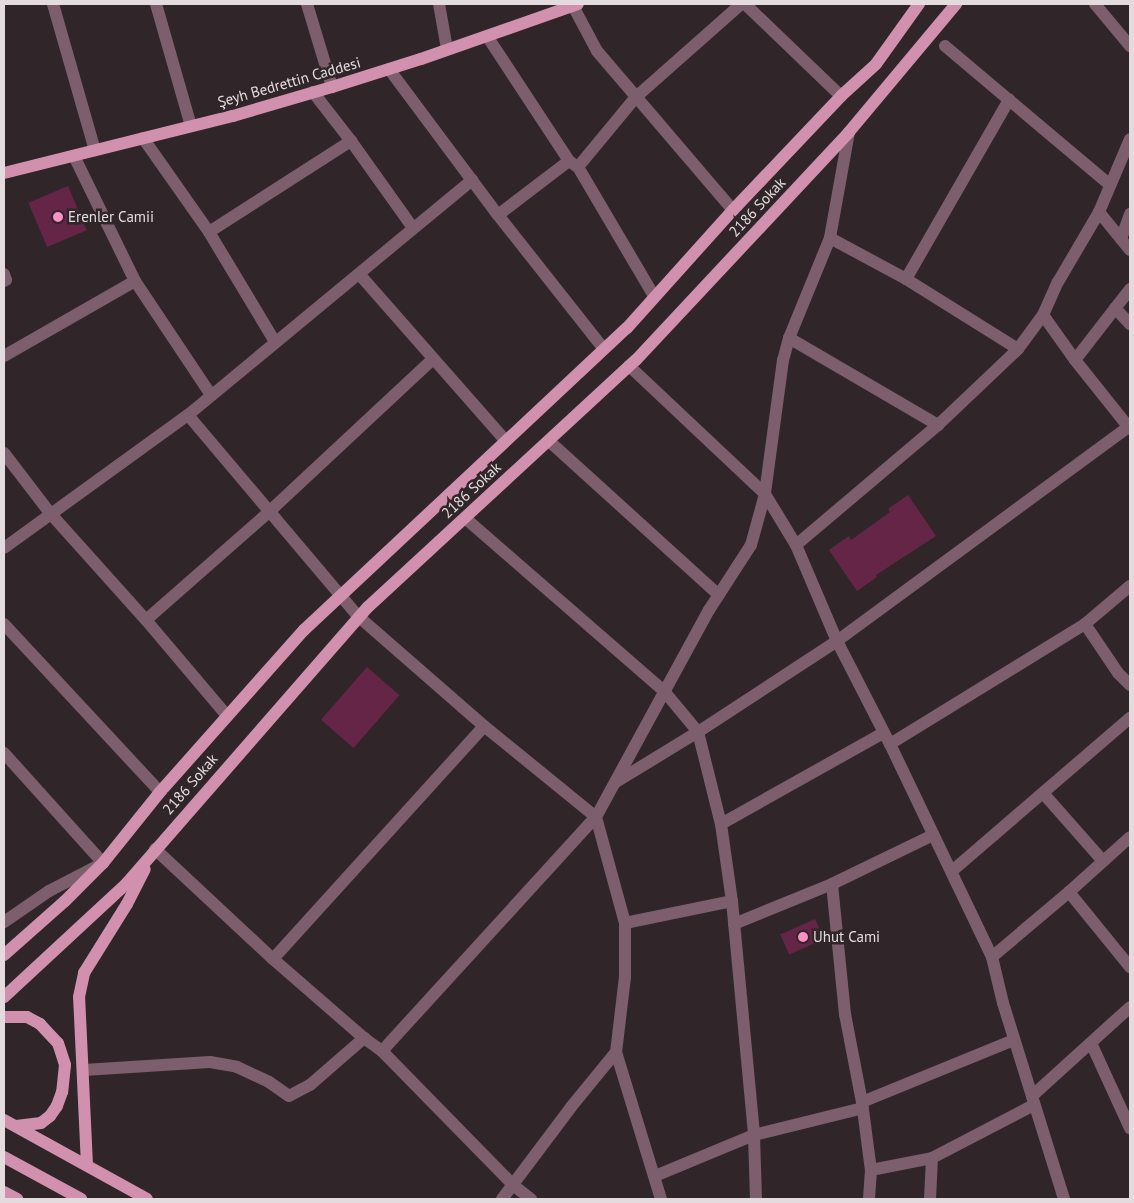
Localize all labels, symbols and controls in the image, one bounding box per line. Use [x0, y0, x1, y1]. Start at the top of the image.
street label: Şeyh Bedrettin Caddesi [215, 53, 363, 111]
street label: 2186 Sokak [725, 174, 789, 240]
place label: Erenler Camii [68, 208, 154, 226]
marker: Erenler Camii [52, 211, 64, 223]
street label: 2186 Sokak [438, 458, 504, 522]
street label: 2186 Sokak [159, 750, 221, 818]
place label: Uhut Cami [813, 928, 880, 946]
marker: Uhut Cami [797, 931, 809, 943]

